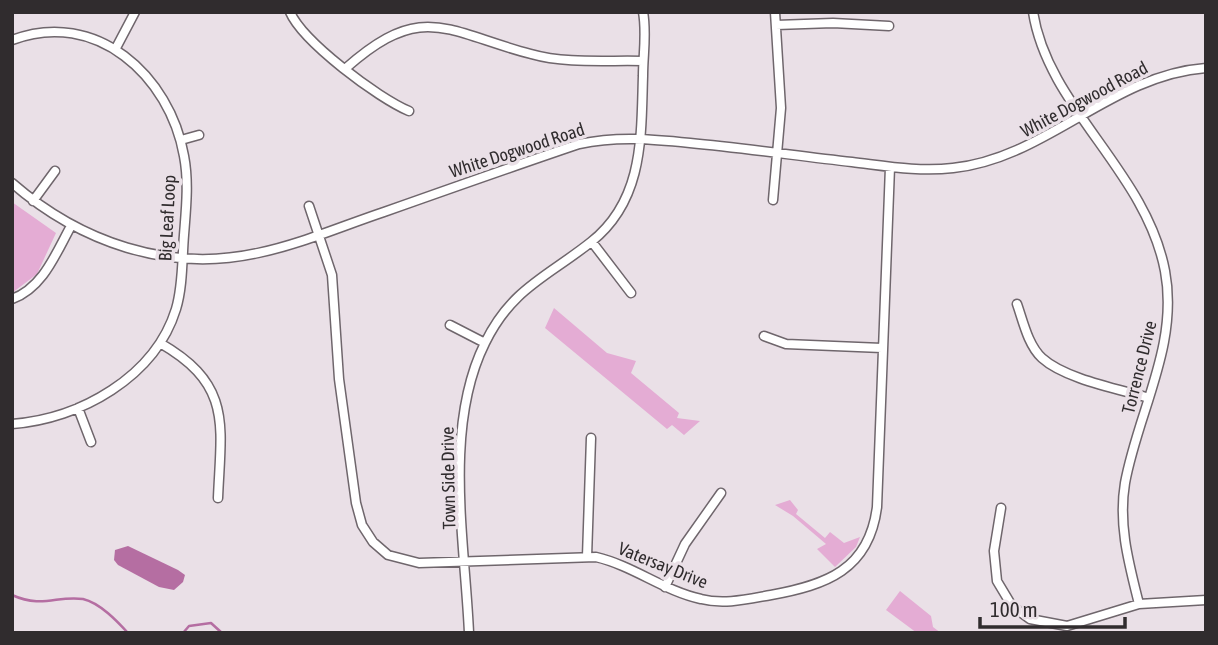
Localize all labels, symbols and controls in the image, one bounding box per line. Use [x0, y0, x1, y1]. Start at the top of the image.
street label: White Dogwood Road [1017, 57, 1151, 141]
street label: White Dogwood Road [447, 118, 587, 182]
street label: Big Leaf Loop [154, 174, 180, 262]
street label: Torrence Drive [1117, 318, 1161, 416]
street label: Town Side Drive [437, 426, 459, 530]
street label: Vatersay Drive [615, 538, 711, 592]
scale bar [980, 586, 1125, 630]
text: 100 m [990, 597, 1038, 621]

